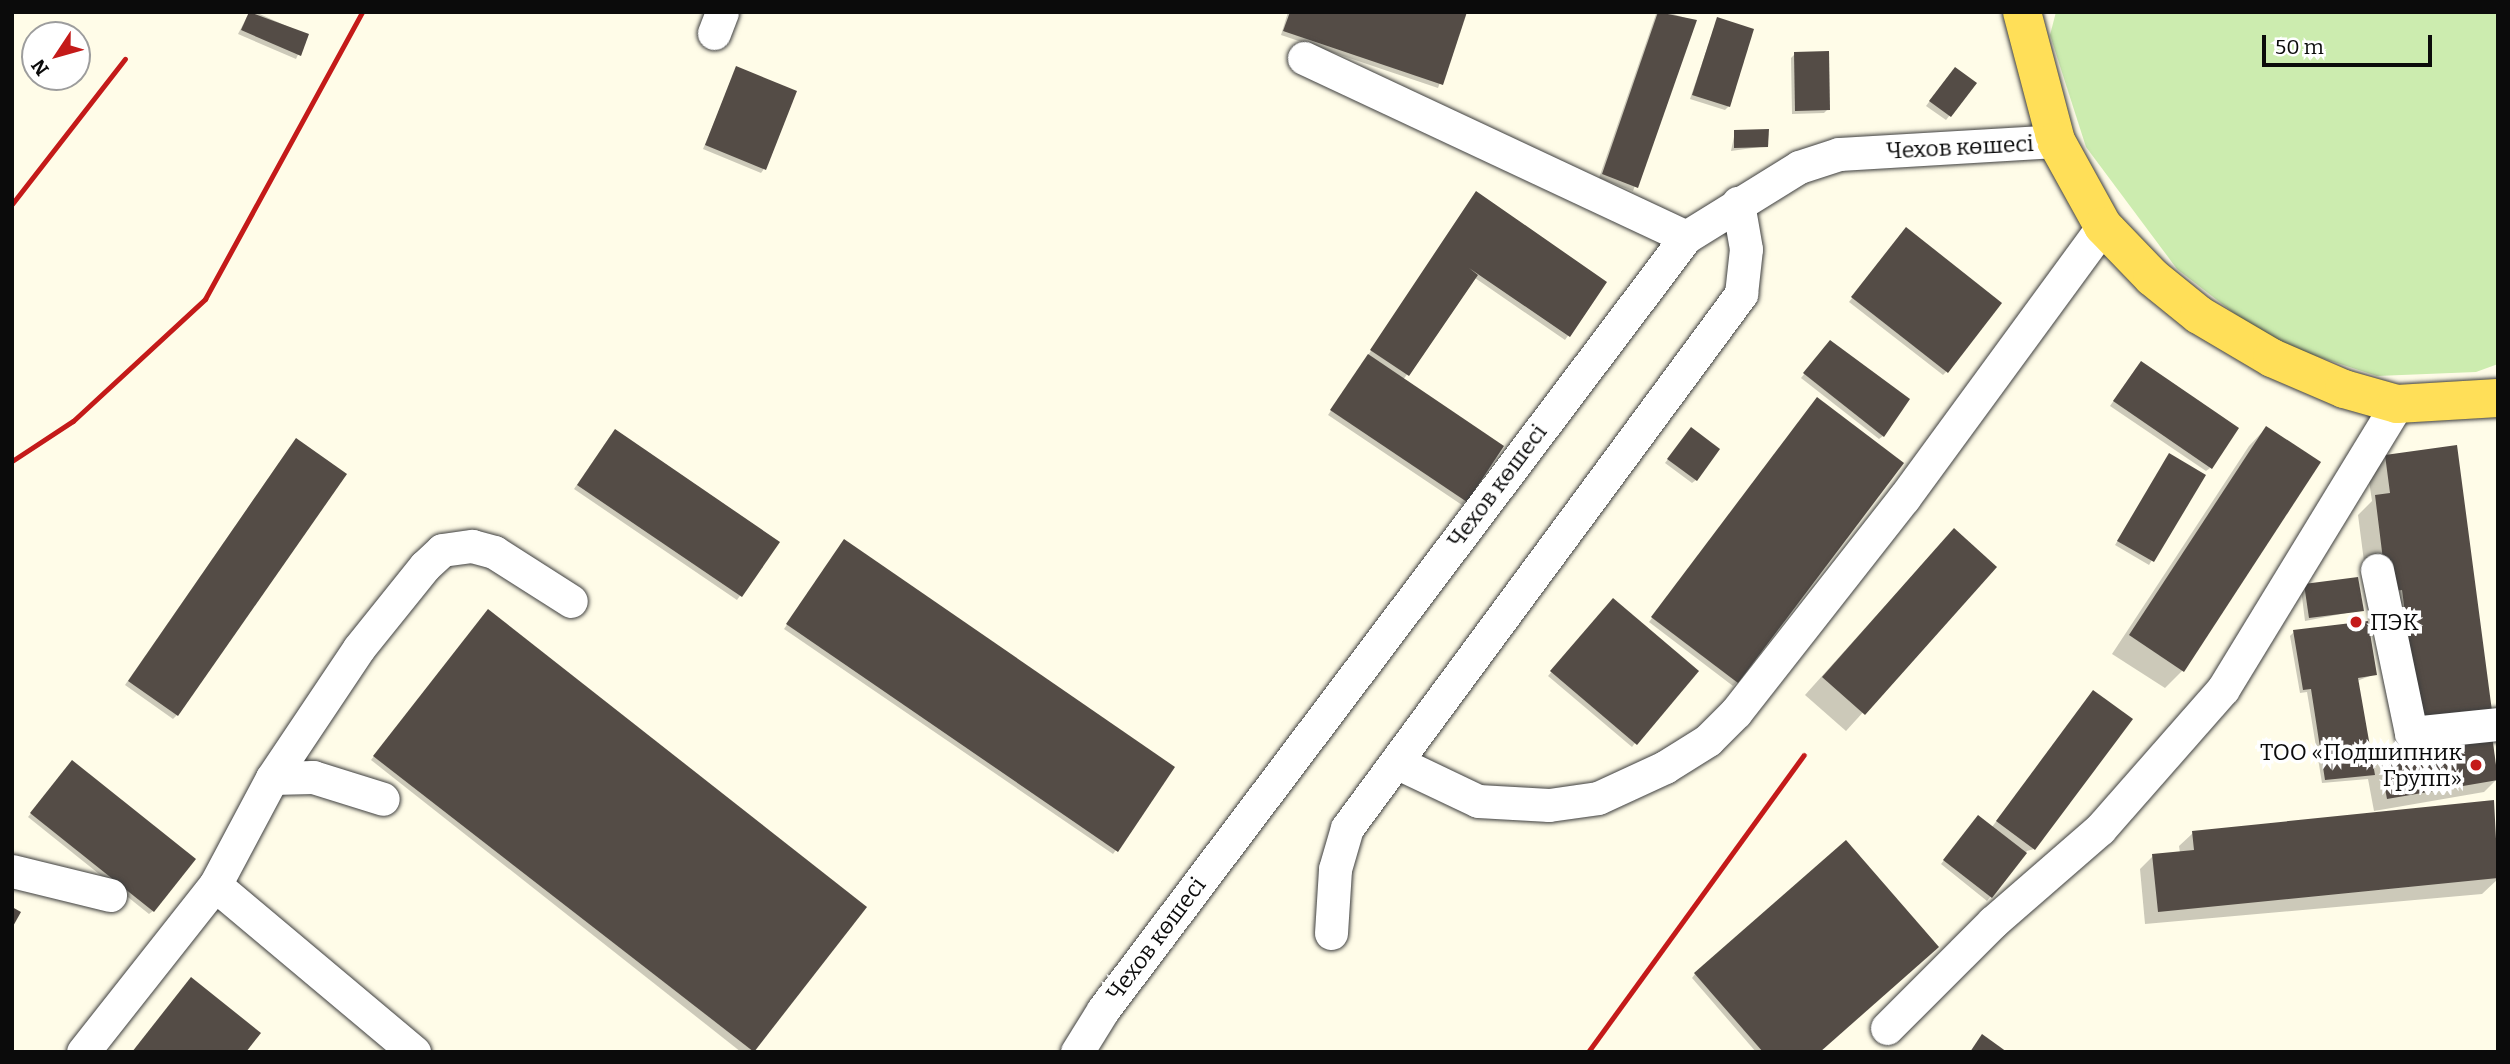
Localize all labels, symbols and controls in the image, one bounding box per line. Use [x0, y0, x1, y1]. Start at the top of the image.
north arrow [21, 21, 91, 91]
scale bar [2265, 21, 2435, 65]
text: 50 m [2275, 34, 2324, 60]
text: N [27, 55, 54, 80]
street label: Чехов көшесі [1886, 129, 2034, 165]
street label: Чехов көшесі [1442, 419, 1552, 553]
place label: ПЭК [2370, 608, 2419, 636]
marker: ПЭК [2348, 614, 2364, 630]
place label: ТОО «Подшипник Групп» [2260, 738, 2462, 792]
marker: ТОО «Подшипник Групп» [2468, 757, 2484, 773]
street label: Чехов көшесі [1101, 872, 1211, 1006]

